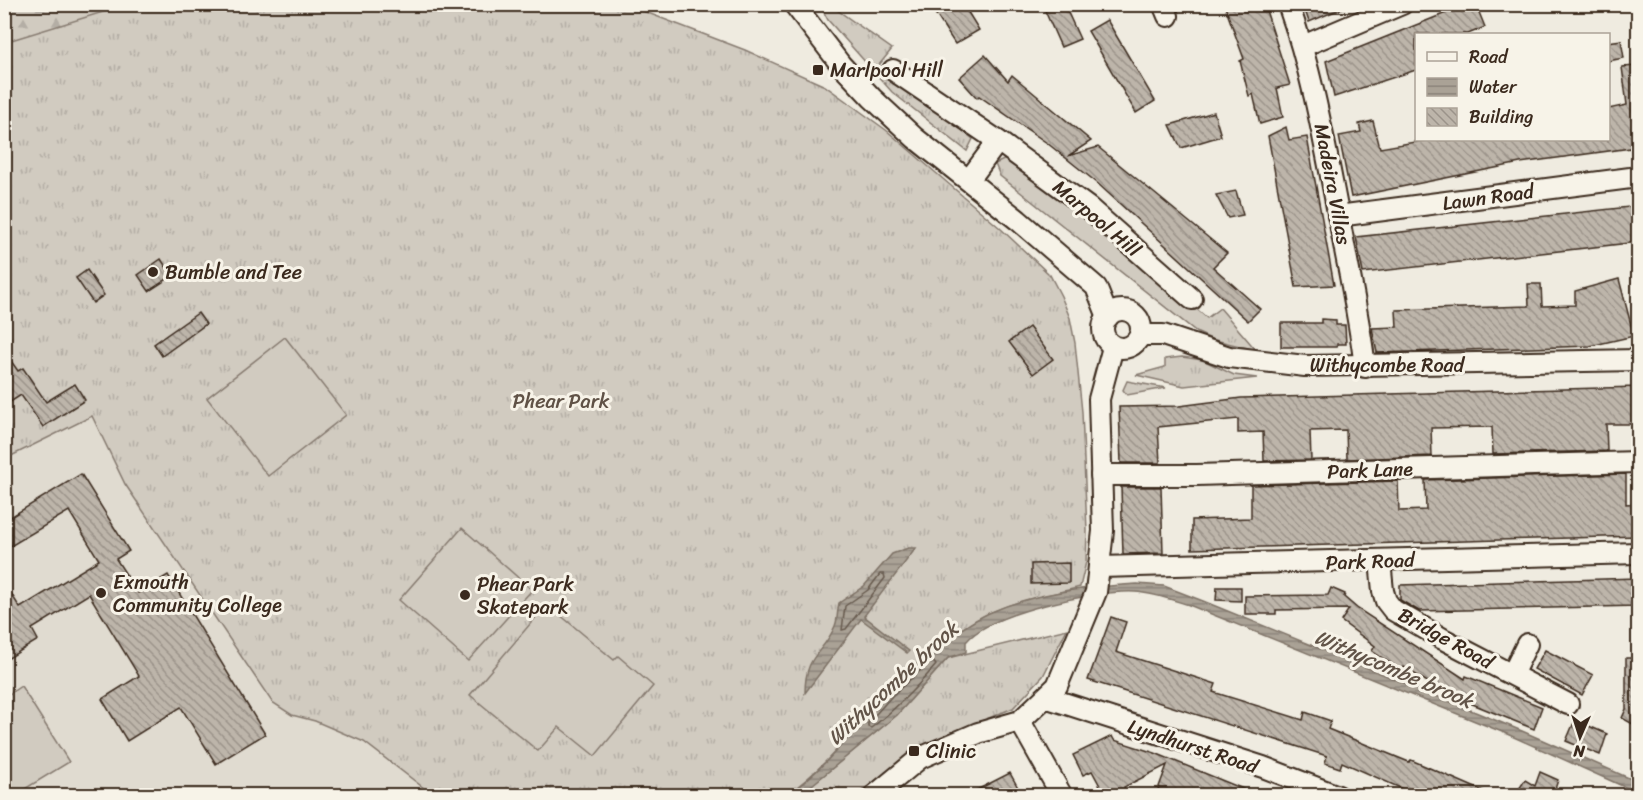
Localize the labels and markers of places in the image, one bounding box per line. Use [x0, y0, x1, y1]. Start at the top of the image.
place label: Marlpool Hill [830, 53, 943, 88]
marker: Marlpool Hill [811, 63, 825, 77]
place label: Bumble and Tee [165, 255, 302, 290]
marker: Bumble and Tee [146, 265, 160, 279]
place label: Exmouth Community College [113, 565, 282, 623]
place label: Phear Park Skatepark [477, 567, 574, 625]
marker: Exmouth Community College [94, 586, 108, 600]
marker: Phear Park Skatepark [458, 588, 472, 602]
place label: Clinic [926, 734, 976, 769]
marker: Clinic [907, 744, 921, 758]

